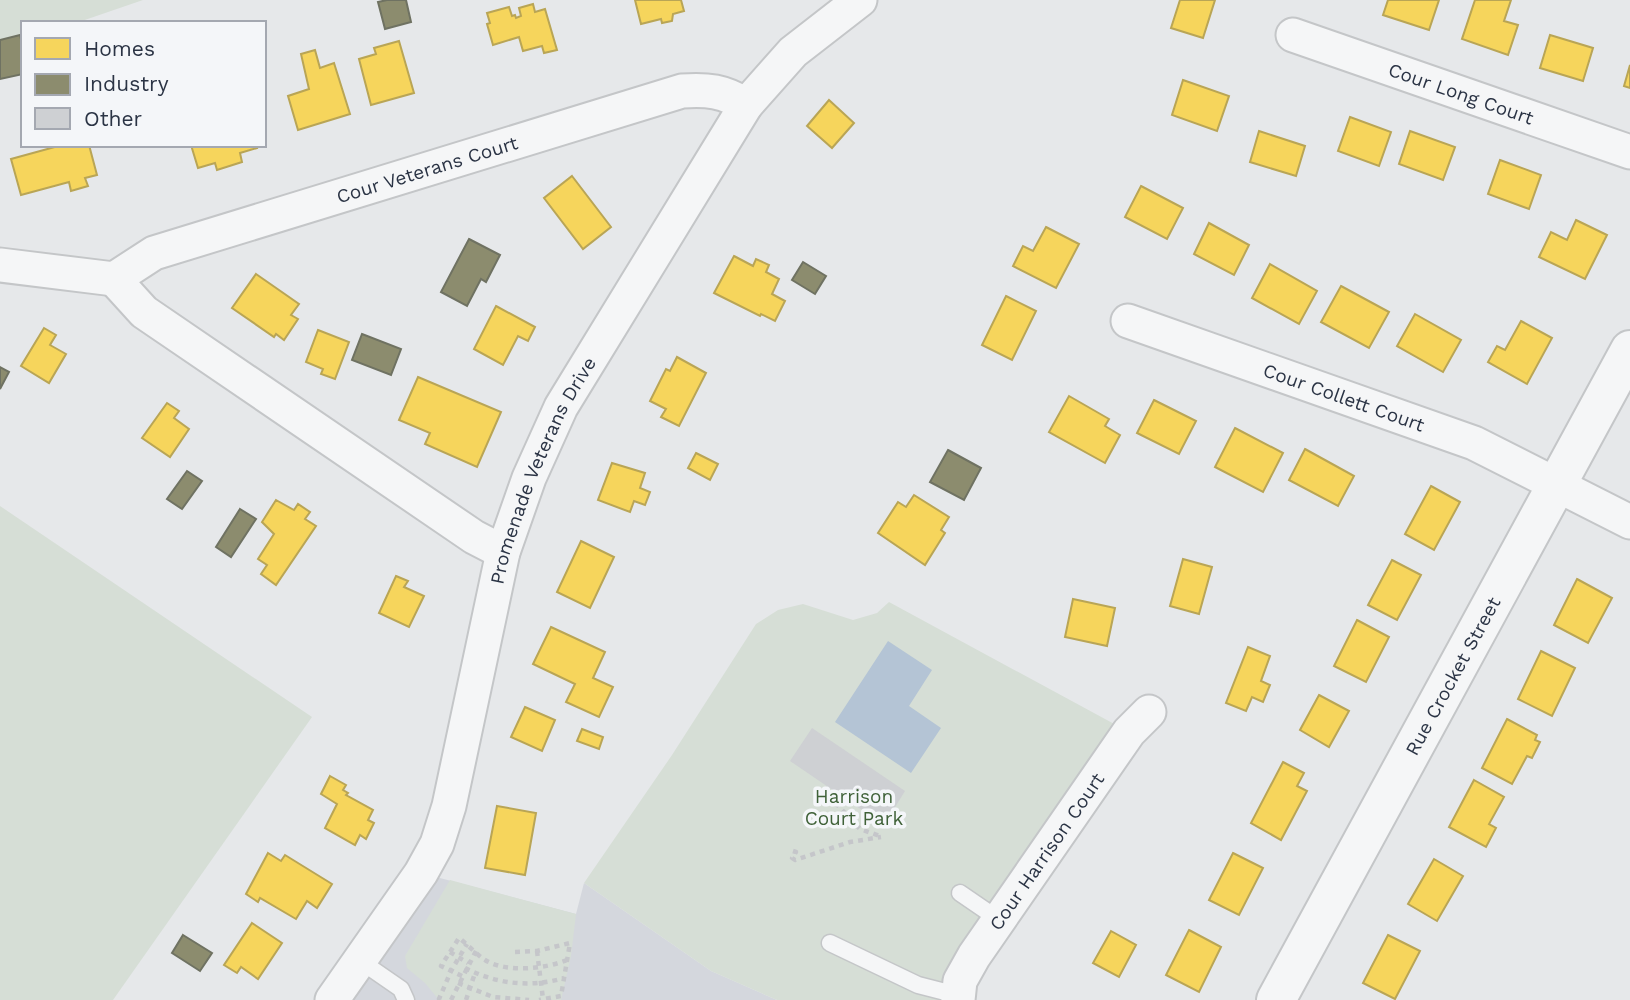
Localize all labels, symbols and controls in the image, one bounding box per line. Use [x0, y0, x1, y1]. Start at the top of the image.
legend [21, 21, 266, 147]
text: Homes [84, 36, 155, 61]
street label: Cour Long Court [1385, 58, 1537, 130]
text: Industry [84, 71, 169, 96]
text: Other [84, 106, 143, 131]
street label: Cour Veterans Court [334, 131, 521, 208]
street label: Promenade Veterans Drive [485, 353, 601, 586]
street label: Cour Collett Court [1260, 359, 1428, 437]
street label: Rue Crocket Street [1401, 593, 1505, 759]
street label: Cour Harrison Court [984, 769, 1109, 935]
park label: Harrison Court Park [805, 785, 904, 830]

